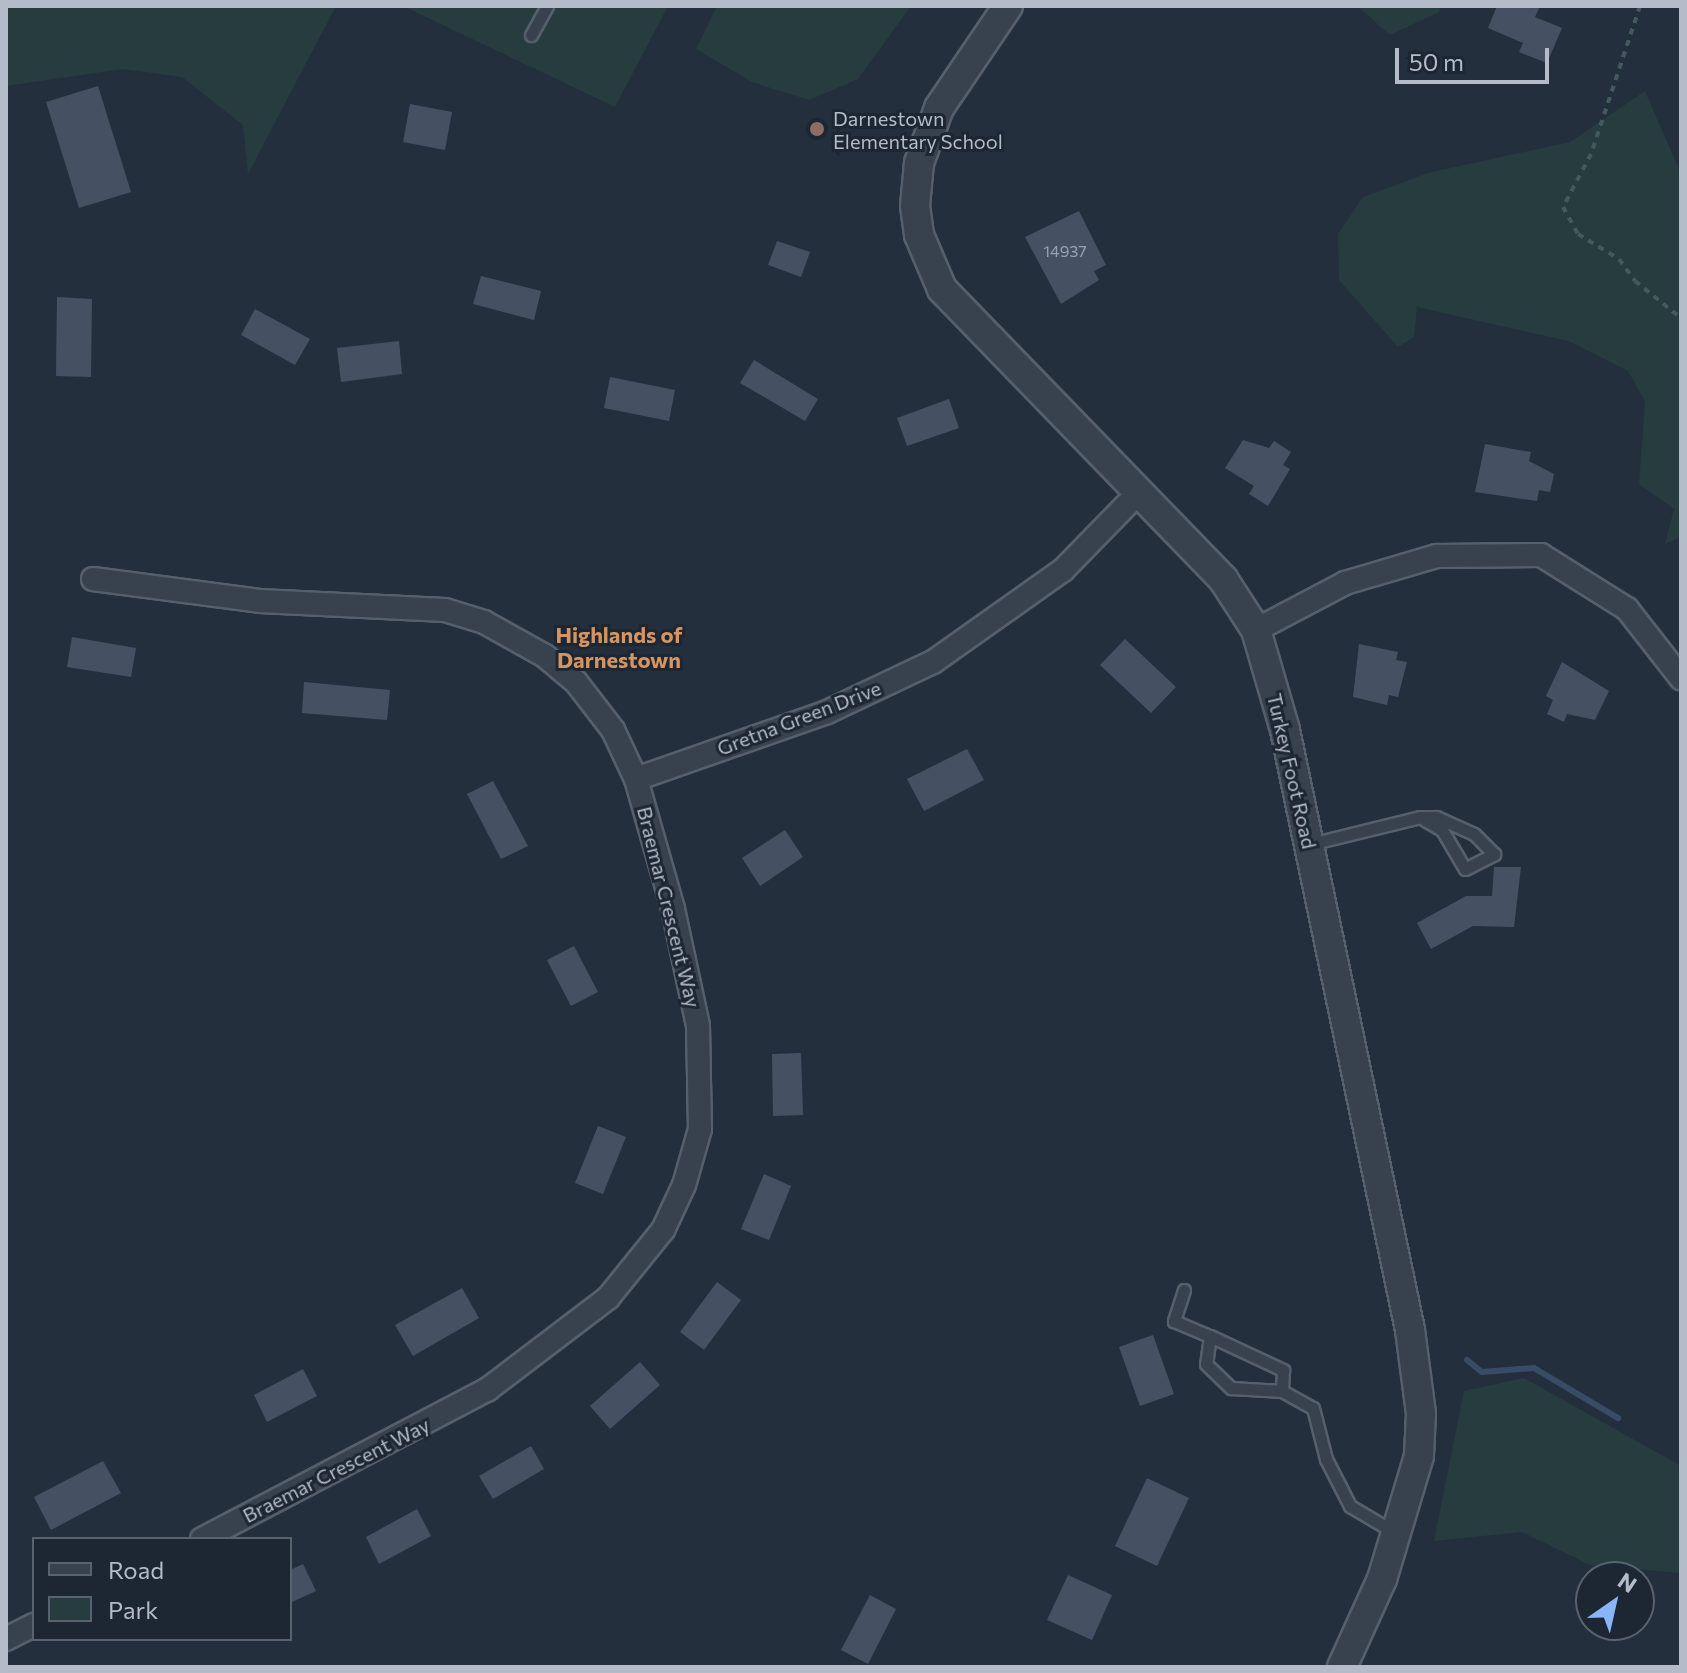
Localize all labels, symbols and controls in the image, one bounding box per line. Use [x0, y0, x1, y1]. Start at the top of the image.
scale bar [1399, 32, 1553, 82]
text: 50 m [1409, 47, 1464, 76]
place label: Darnestown Elementary School [833, 106, 1003, 153]
marker: Darnestown Elementary School [808, 120, 826, 138]
house number: 14937 [1043, 241, 1087, 261]
district label: Highlands of Darnestown [555, 621, 683, 672]
street label: Gretna Green Drive [714, 676, 884, 760]
street label: Turkey Foot Road [1262, 691, 1322, 851]
street label: Braemar Crescent Way [632, 804, 706, 1010]
street label: Braemar Crescent Way [239, 1412, 433, 1528]
legend [32, 1537, 292, 1641]
text: Road [108, 1555, 164, 1584]
north arrow [1575, 1561, 1655, 1641]
text: N [1613, 1567, 1642, 1598]
text: Park [108, 1595, 158, 1624]

